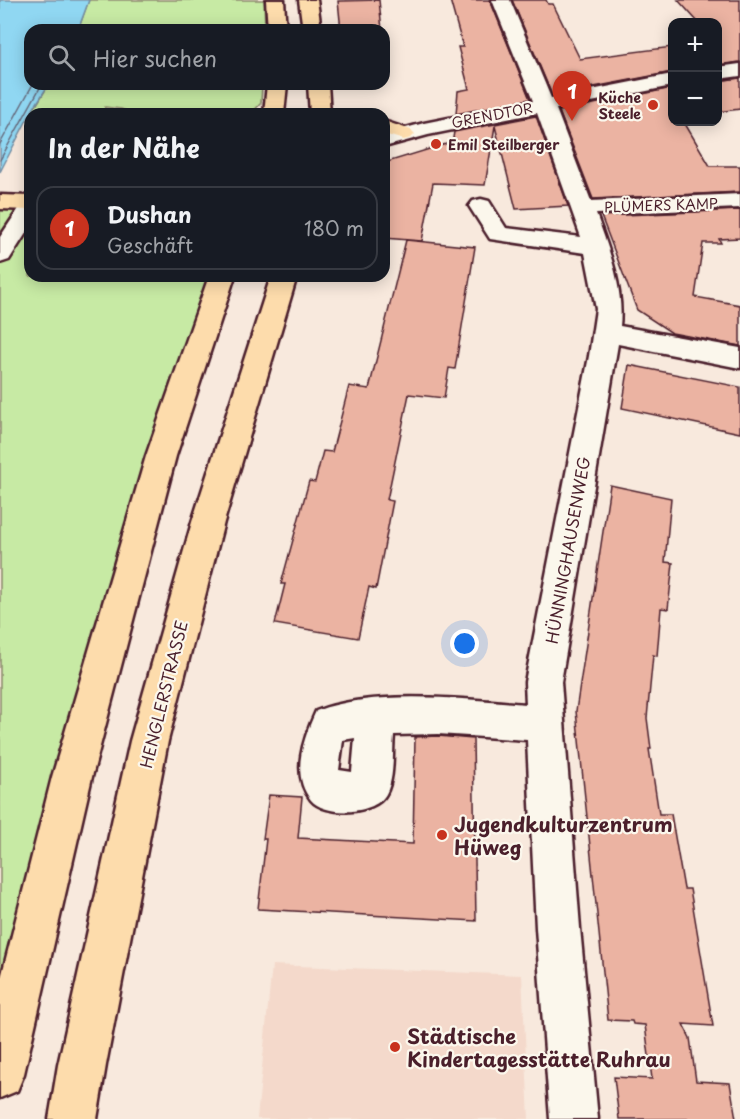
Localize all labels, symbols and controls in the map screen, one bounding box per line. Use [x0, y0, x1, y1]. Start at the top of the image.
map controls [668, 18, 722, 126]
button: + [668, 18, 722, 72]
search box [24, 24, 390, 90]
icon: search [45, 41, 78, 74]
text: Hier suchen [93, 41, 217, 74]
pin: 1 [552, 72, 592, 121]
button: − [668, 72, 722, 126]
place label: Küche Steele [598, 87, 641, 124]
street label: GRENDTOR [450, 97, 534, 133]
marker: Küche Steele [646, 98, 660, 112]
text: In der Nähe [48, 128, 200, 167]
place label: Emil Steilberger [448, 134, 560, 155]
marker: Emil Steilberger [429, 137, 443, 151]
street label: PLÜMERS KAMP [604, 193, 718, 217]
text: Dushan [107, 197, 192, 230]
text: 1 [65, 213, 74, 243]
text: 180 m [304, 213, 364, 243]
text: Geschäft [107, 230, 193, 260]
street label: HÜNNINGHAUSENWEG [539, 454, 595, 646]
street label: HENGLERSTRASSE [133, 618, 193, 770]
your location [450, 629, 479, 658]
place label: Jugendkulturzentrum Hüweg [454, 809, 673, 862]
marker: Jugendkulturzentrum Hüweg [435, 828, 449, 842]
place label: Städtische Kindertagesstätte Ruhrau [407, 1021, 671, 1074]
marker: Städtische Kindertagesstätte Ruhrau [388, 1040, 402, 1054]

